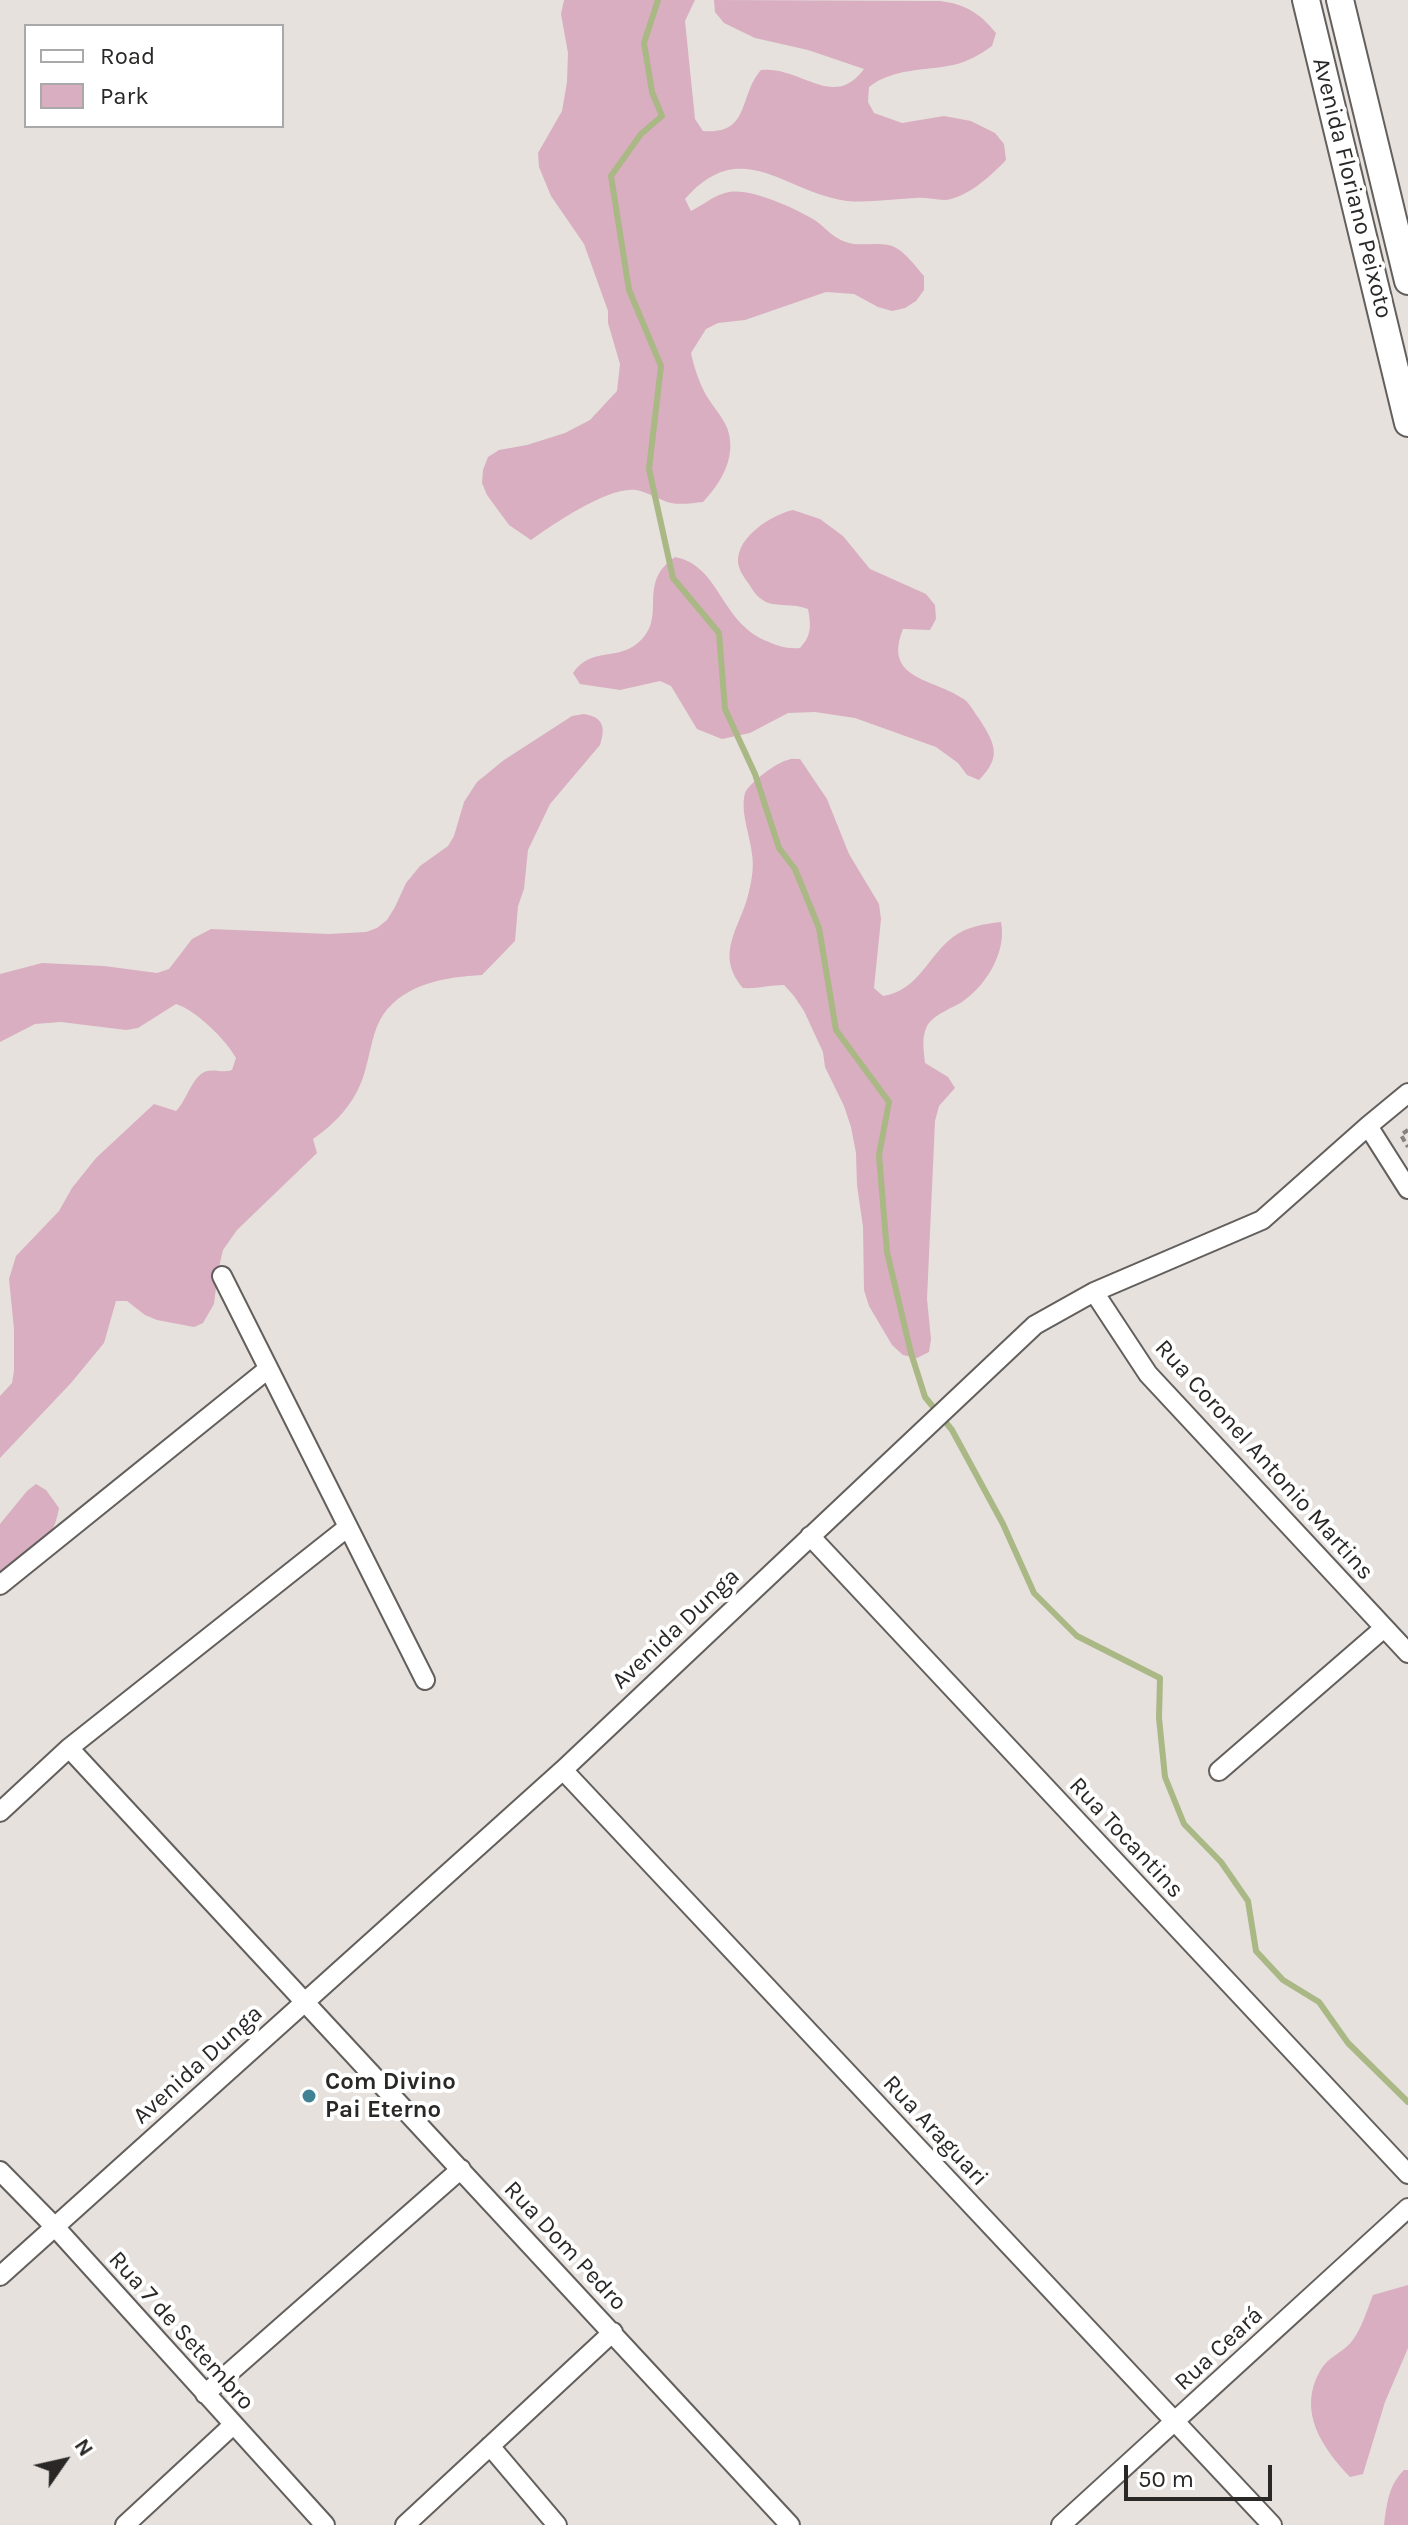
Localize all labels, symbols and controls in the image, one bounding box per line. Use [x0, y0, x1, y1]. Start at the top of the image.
legend [24, 24, 284, 128]
text: Road [100, 42, 155, 70]
street label: Avenida Floriano Peixoto [1306, 55, 1398, 321]
text: Park [100, 82, 149, 110]
street label: Rua Coronel Antonio Martins [1148, 1334, 1380, 1586]
street label: Avenida Dunga [606, 1563, 746, 1695]
street label: Rua Tocantins [1063, 1772, 1189, 1904]
street label: Avenida Dunga [127, 1999, 269, 2131]
place label: Com Divino Pai Eterno [325, 2068, 456, 2124]
street label: Rua Araguari [876, 2070, 994, 2192]
marker: Com Divino Pai Eterno [300, 2087, 318, 2105]
street label: Rua Dom Pedro [498, 2175, 632, 2317]
street label: Rua 7 de Setembro [102, 2246, 260, 2416]
street label: Rua Ceará [1169, 2301, 1269, 2397]
north arrow [24, 2421, 104, 2501]
text: N [69, 2434, 99, 2461]
scale bar [1128, 2449, 1276, 2499]
text: 50 m [1138, 2465, 1194, 2493]

